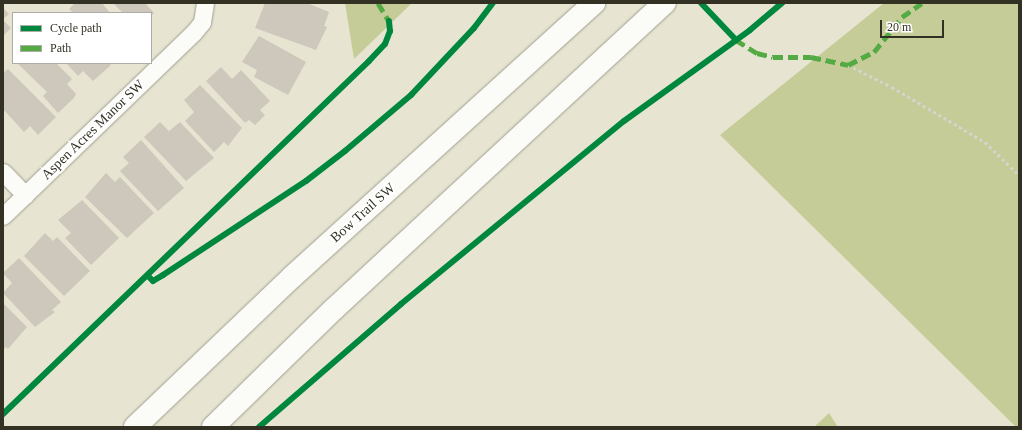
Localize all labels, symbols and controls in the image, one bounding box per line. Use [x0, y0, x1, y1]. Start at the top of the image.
legend [12, 12, 152, 64]
scale bar [882, 12, 946, 38]
text: 20 m [887, 20, 911, 34]
text: Cycle path [50, 21, 102, 35]
text: Path [50, 41, 71, 55]
street label: Aspen Acres Manor SW [38, 76, 148, 184]
street label: Bow Trail SW [327, 180, 399, 246]

